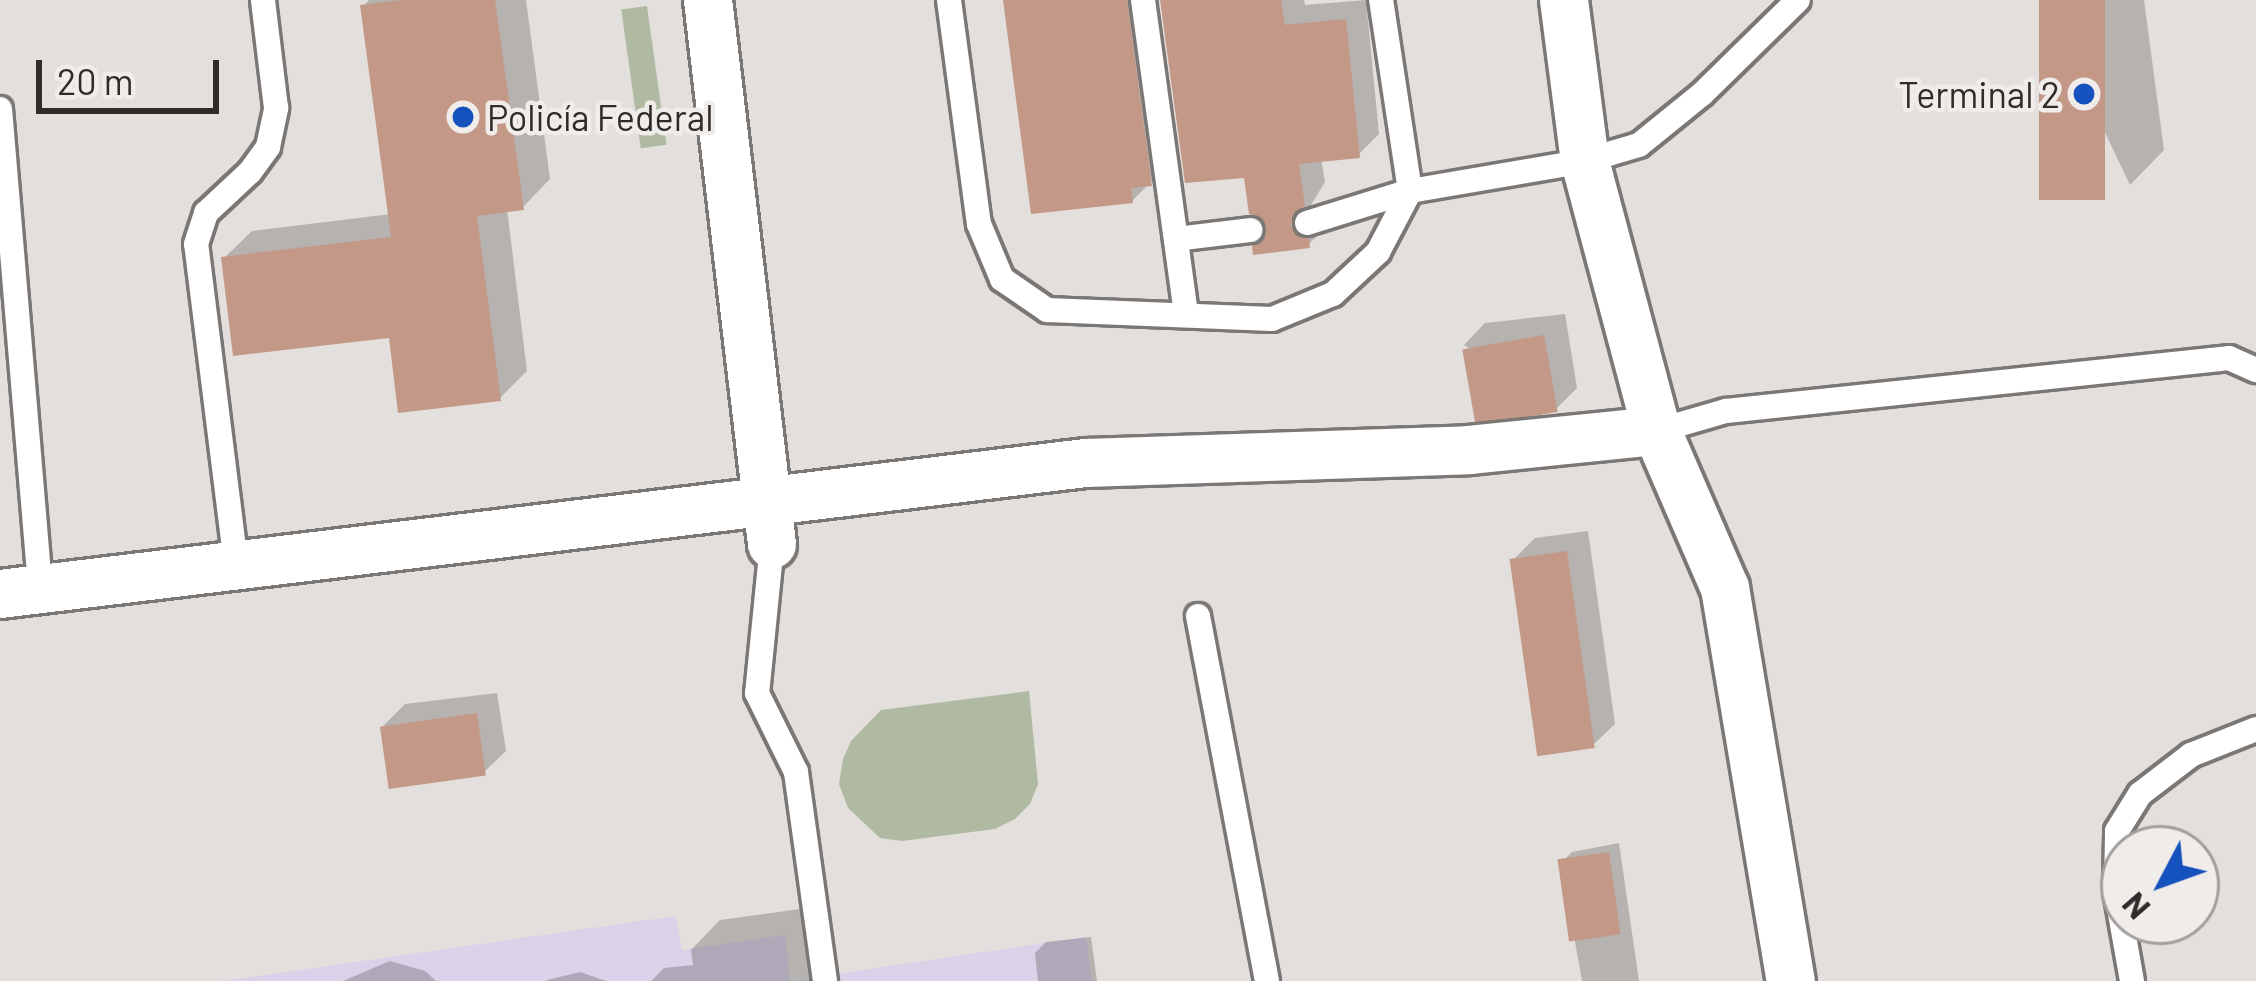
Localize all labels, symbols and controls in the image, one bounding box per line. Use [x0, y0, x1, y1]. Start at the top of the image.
scale bar [42, 36, 225, 110]
text: 20 m [57, 59, 134, 102]
place label: Terminal 2 [1898, 72, 2060, 116]
marker: Terminal 2 [2071, 81, 2097, 107]
place label: Policía Federal [487, 95, 713, 139]
marker: Policía Federal [450, 104, 476, 130]
north arrow [2100, 825, 2220, 945]
text: N [2113, 885, 2157, 928]

